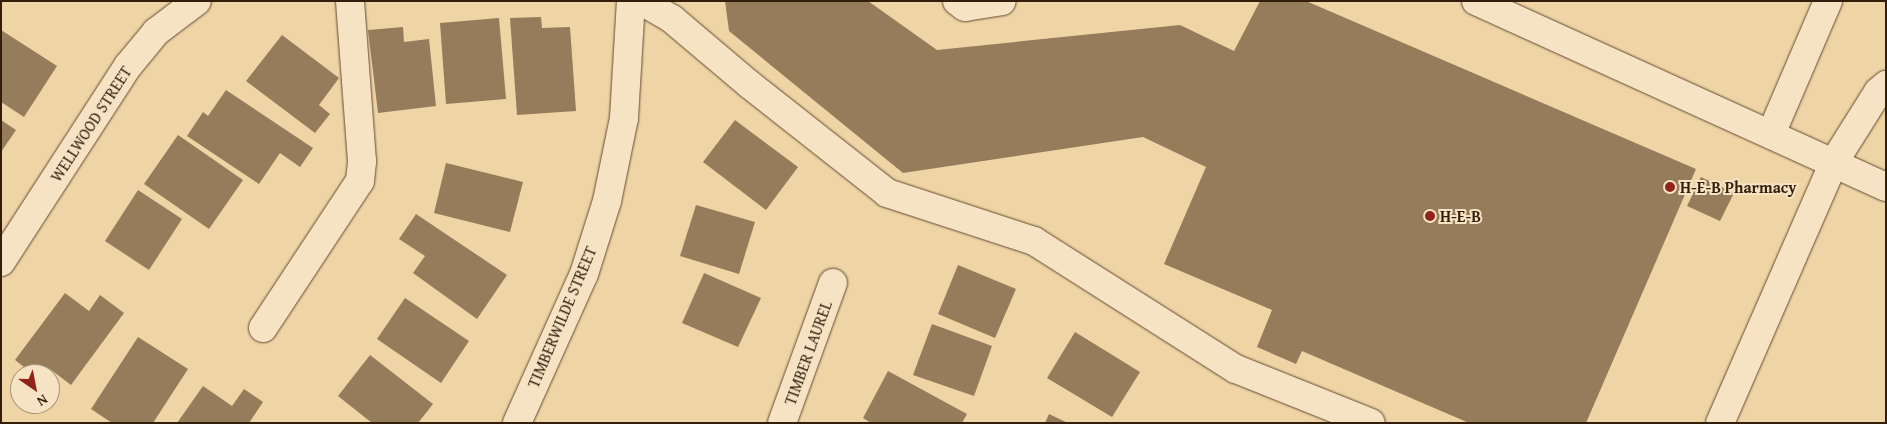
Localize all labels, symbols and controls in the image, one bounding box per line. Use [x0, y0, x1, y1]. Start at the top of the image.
street label: WELLWOOD STREET [46, 63, 136, 185]
place label: H-E-B Pharmacy [1680, 177, 1796, 197]
marker: H-E-B Pharmacy [1664, 181, 1676, 193]
place label: H-E-B [1440, 206, 1481, 226]
marker: H-E-B [1424, 210, 1436, 222]
street label: TIMBERWILDE STREET [524, 243, 600, 391]
street label: TIMBER LAUREL [780, 298, 836, 408]
north arrow [10, 364, 60, 414]
text: N [33, 390, 52, 412]

